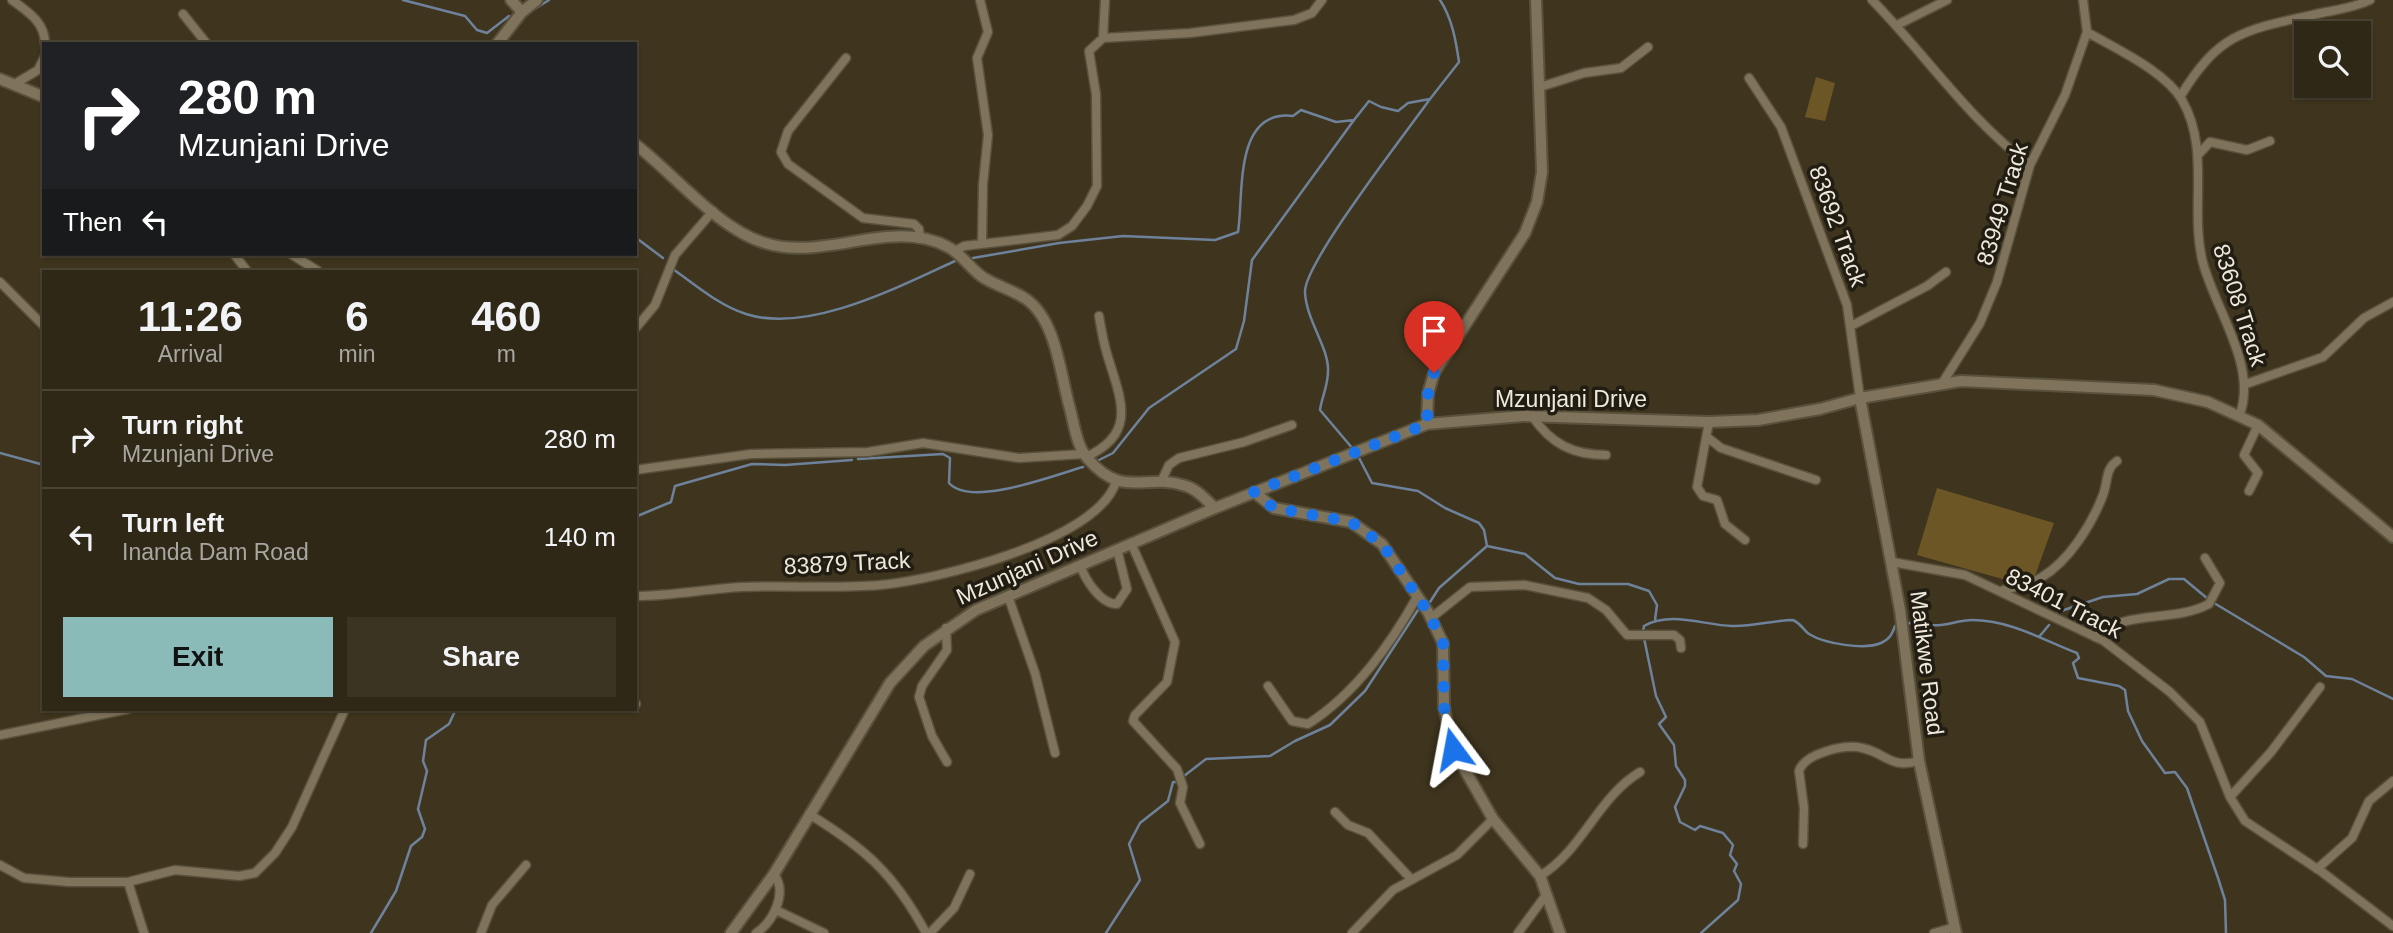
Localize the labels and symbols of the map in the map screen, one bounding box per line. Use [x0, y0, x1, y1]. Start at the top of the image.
street label: 83949 Track [1971, 139, 2033, 268]
street label: 83692 Track [1804, 162, 1872, 290]
street label: 83608 Track [2208, 241, 2272, 370]
pin [1404, 301, 1464, 373]
street label: Mzunjani Drive [1495, 386, 1647, 412]
street label: Mzunjani Drive [952, 524, 1102, 610]
street label: 83879 Track [783, 547, 911, 579]
street label: 83401 Track [2002, 563, 2127, 644]
street label: Matikwe Road [1905, 589, 1949, 737]
position arrow [1416, 712, 1490, 786]

